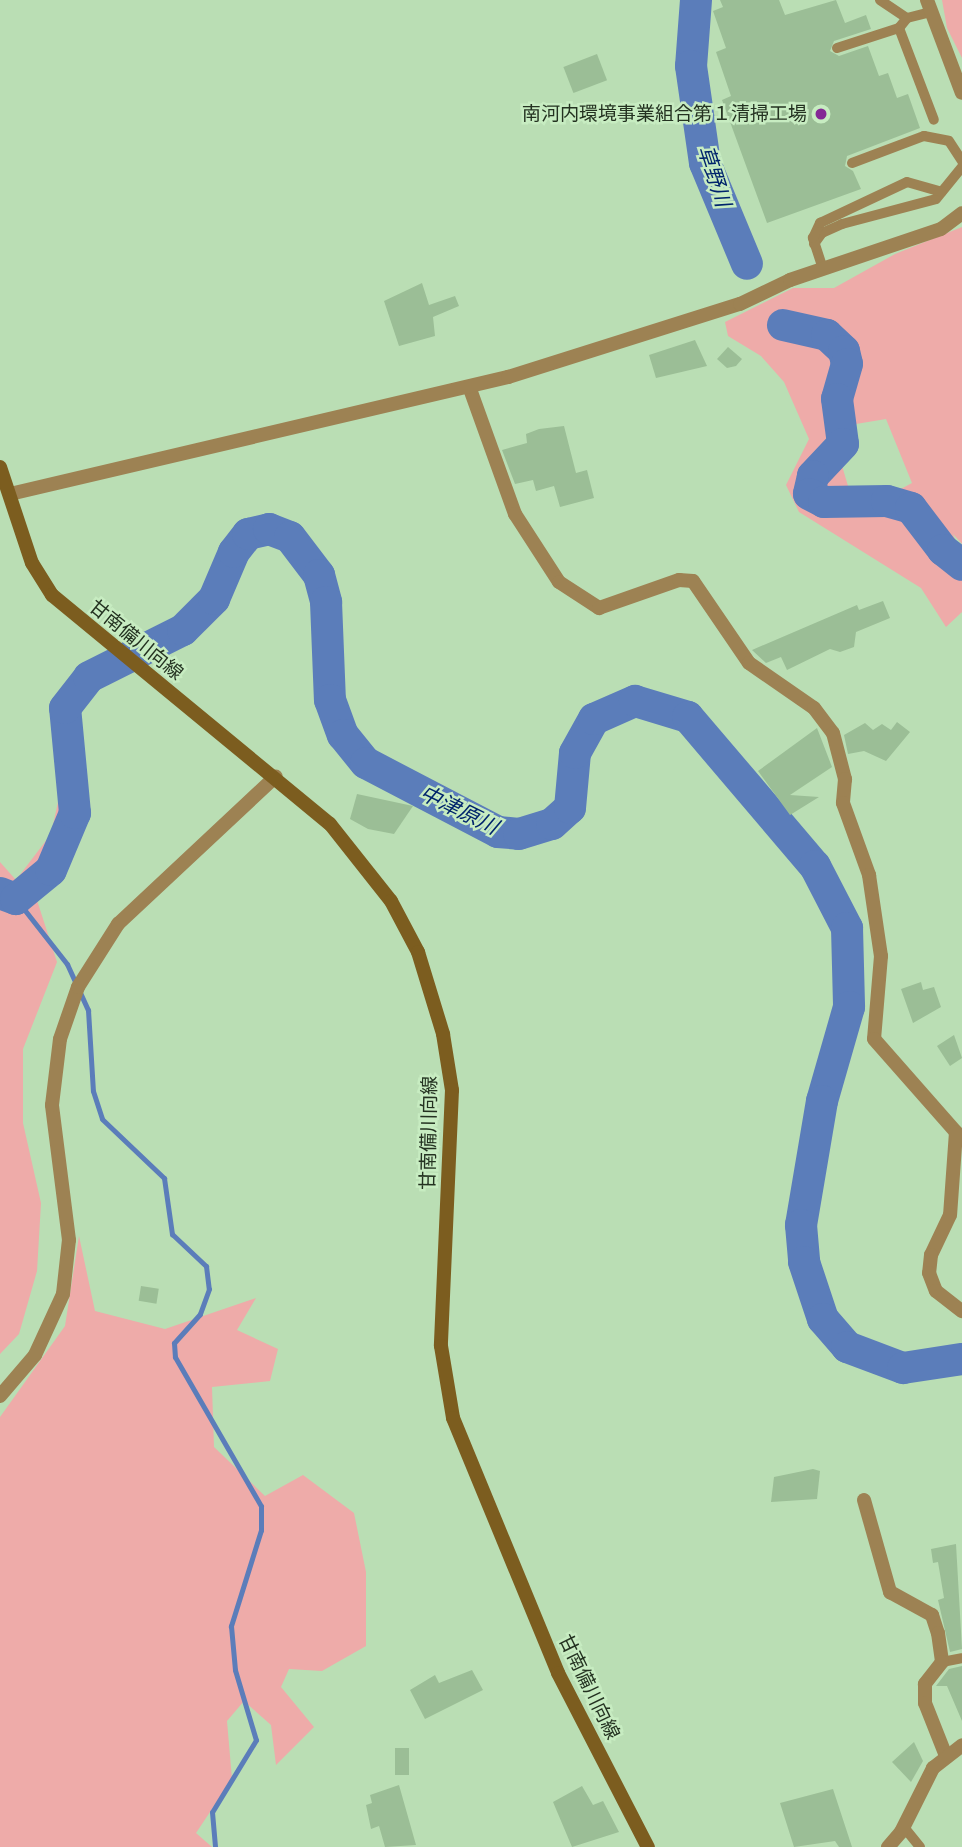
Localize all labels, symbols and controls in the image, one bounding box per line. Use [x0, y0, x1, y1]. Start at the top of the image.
place label: 南河内環境事業組合第１清掃工場 [522, 103, 807, 125]
marker: 南河内環境事業組合第１清掃工場 [813, 106, 829, 122]
water label: 草野川 [692, 142, 736, 210]
street label: 甘南備川向線 [85, 595, 187, 685]
water label: 中津原川 [416, 780, 502, 840]
street label: 甘南備川向線 [417, 1076, 441, 1190]
street label: 甘南備川向線 [554, 1631, 624, 1743]

